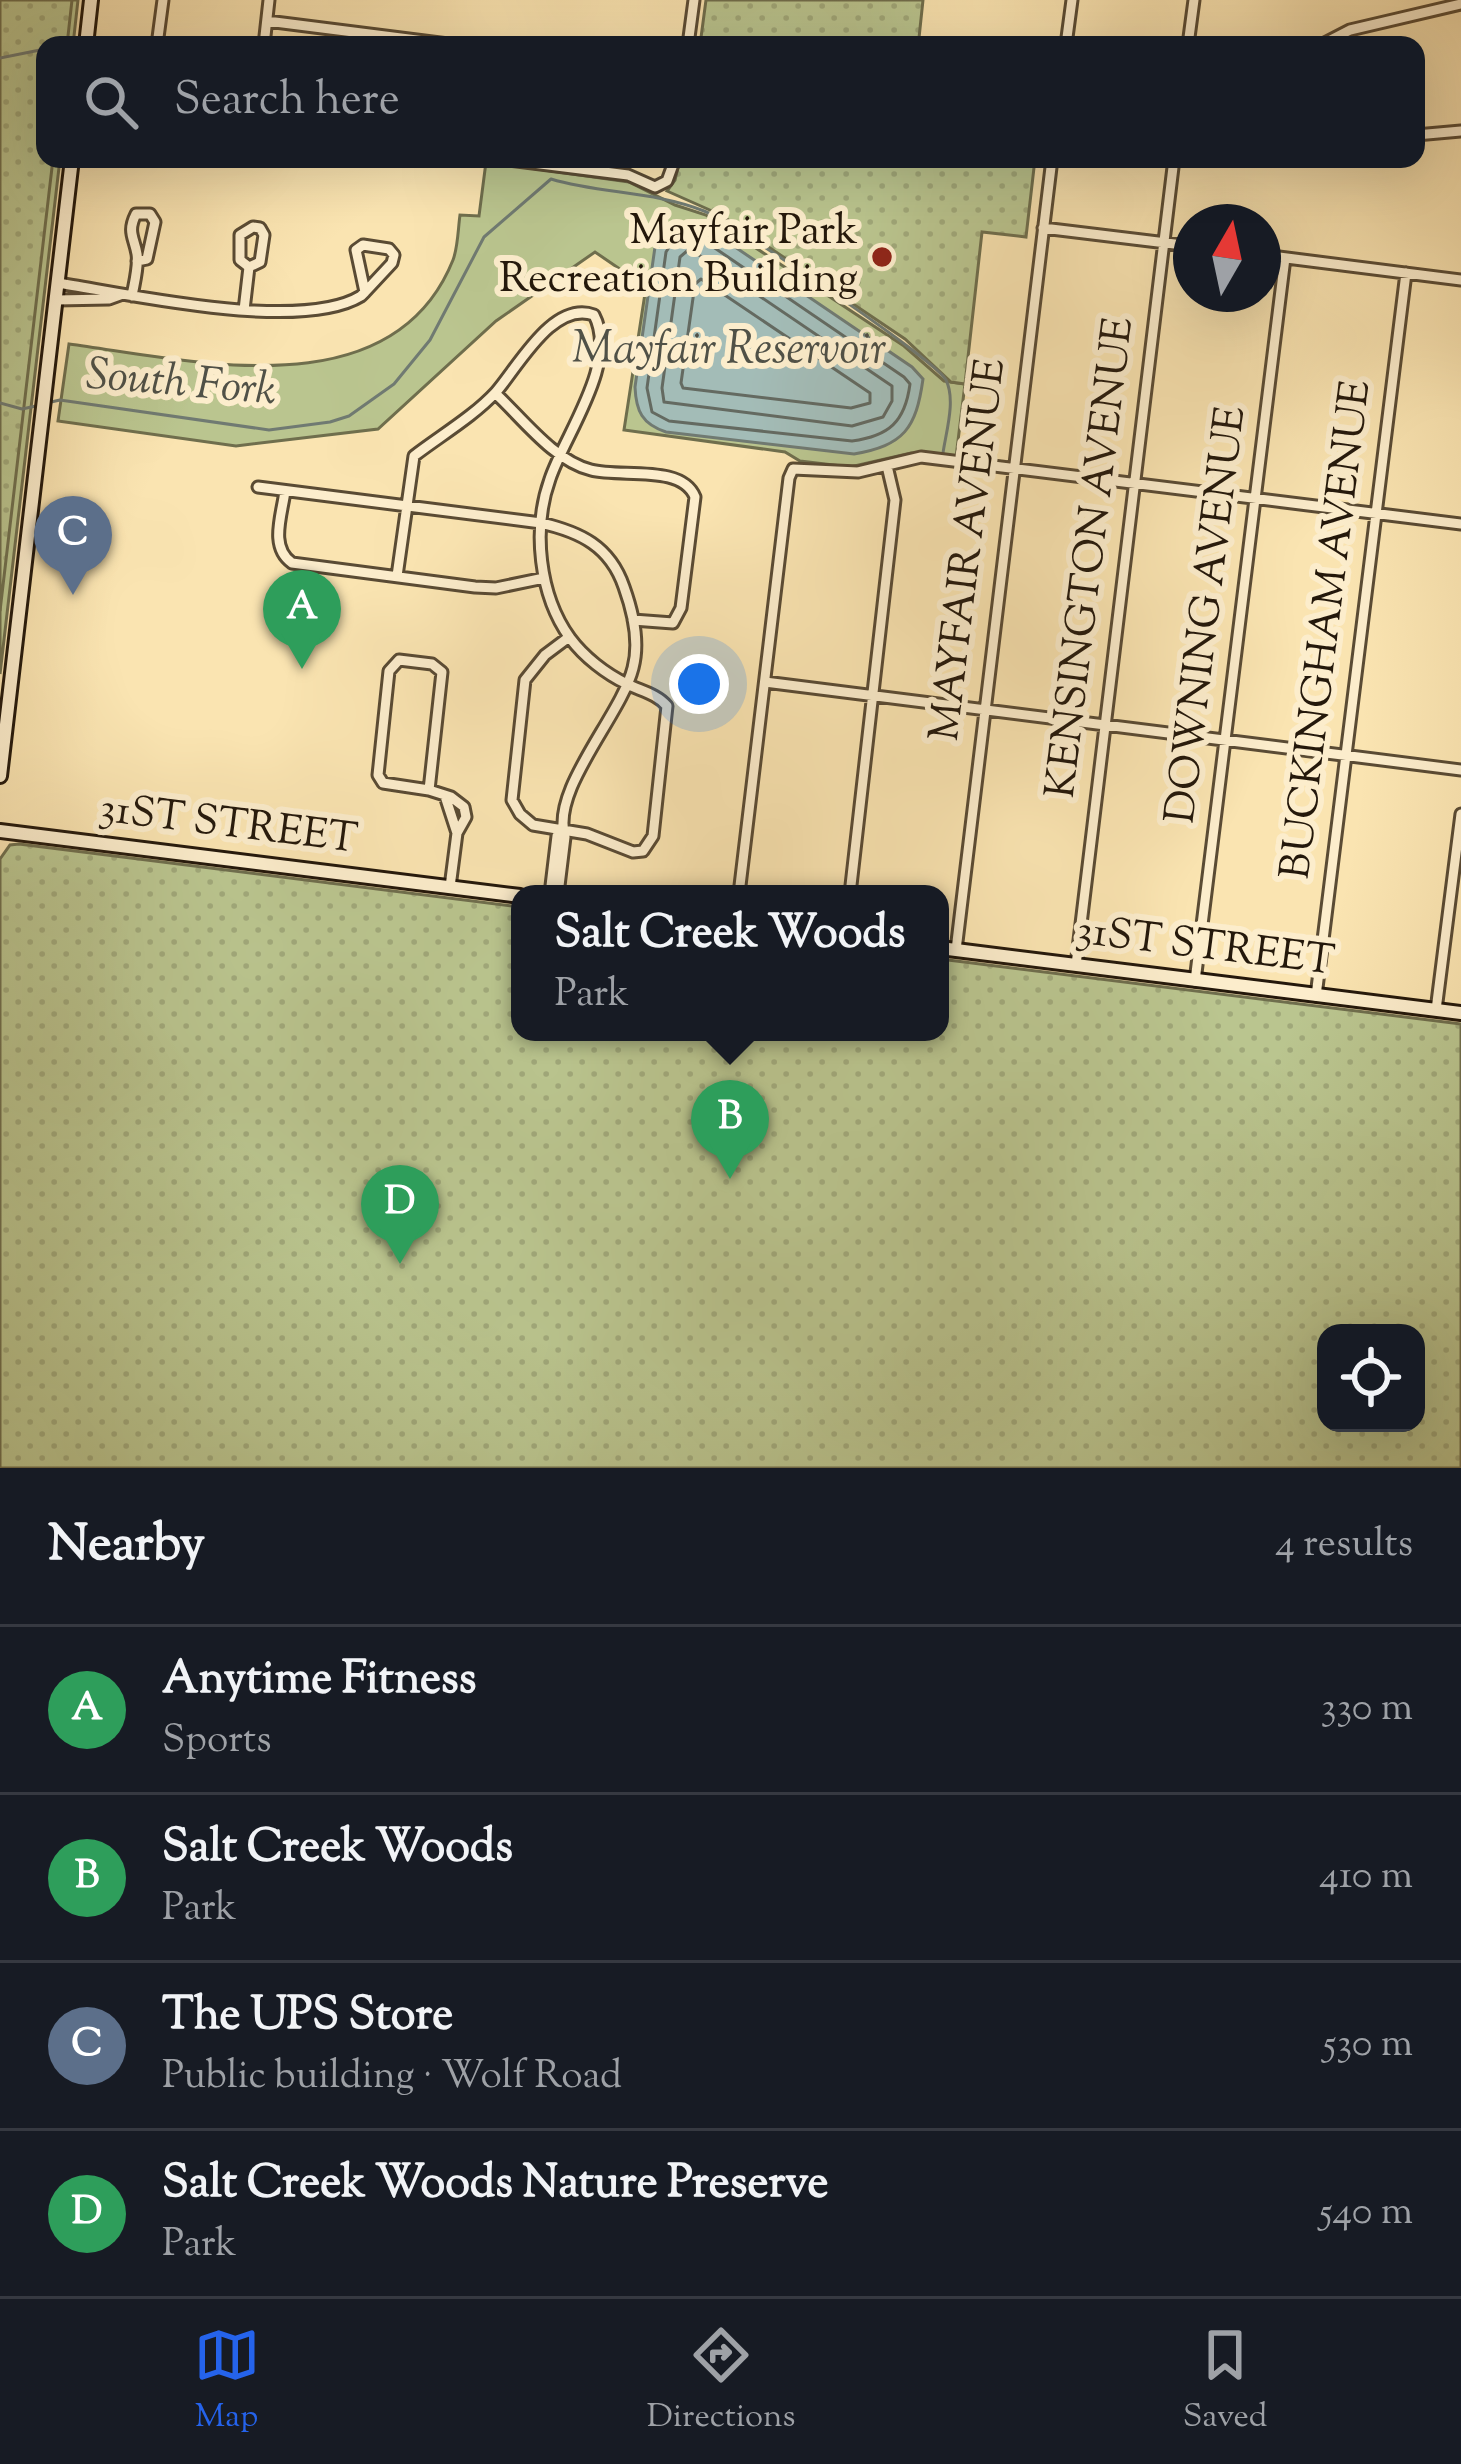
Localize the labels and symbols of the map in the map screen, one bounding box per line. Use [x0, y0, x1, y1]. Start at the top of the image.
place label: Mayfair Park Recreation Building [499, 203, 858, 311]
north arrow [1173, 204, 1281, 312]
marker: Mayfair Park Recreation Building [869, 244, 895, 270]
street label: KENSINGTON AVENUE [1033, 314, 1151, 802]
water label: Mayfair Reservoir [572, 319, 886, 384]
water label: South Fork [83, 344, 279, 426]
street label: MAYFAIR AVENUE [917, 355, 1023, 745]
street label: BUCKINGHAM AVENUE [1268, 377, 1388, 883]
street label: DOWNING AVENUE [1153, 403, 1263, 827]
pin: C [34, 496, 112, 595]
pin: A [263, 570, 341, 669]
your location [669, 654, 729, 714]
street label: 31ST STREET [95, 780, 361, 872]
street label: 31ST STREET [1072, 902, 1338, 994]
pin: B [691, 1080, 769, 1179]
pin: D [361, 1165, 439, 1264]

